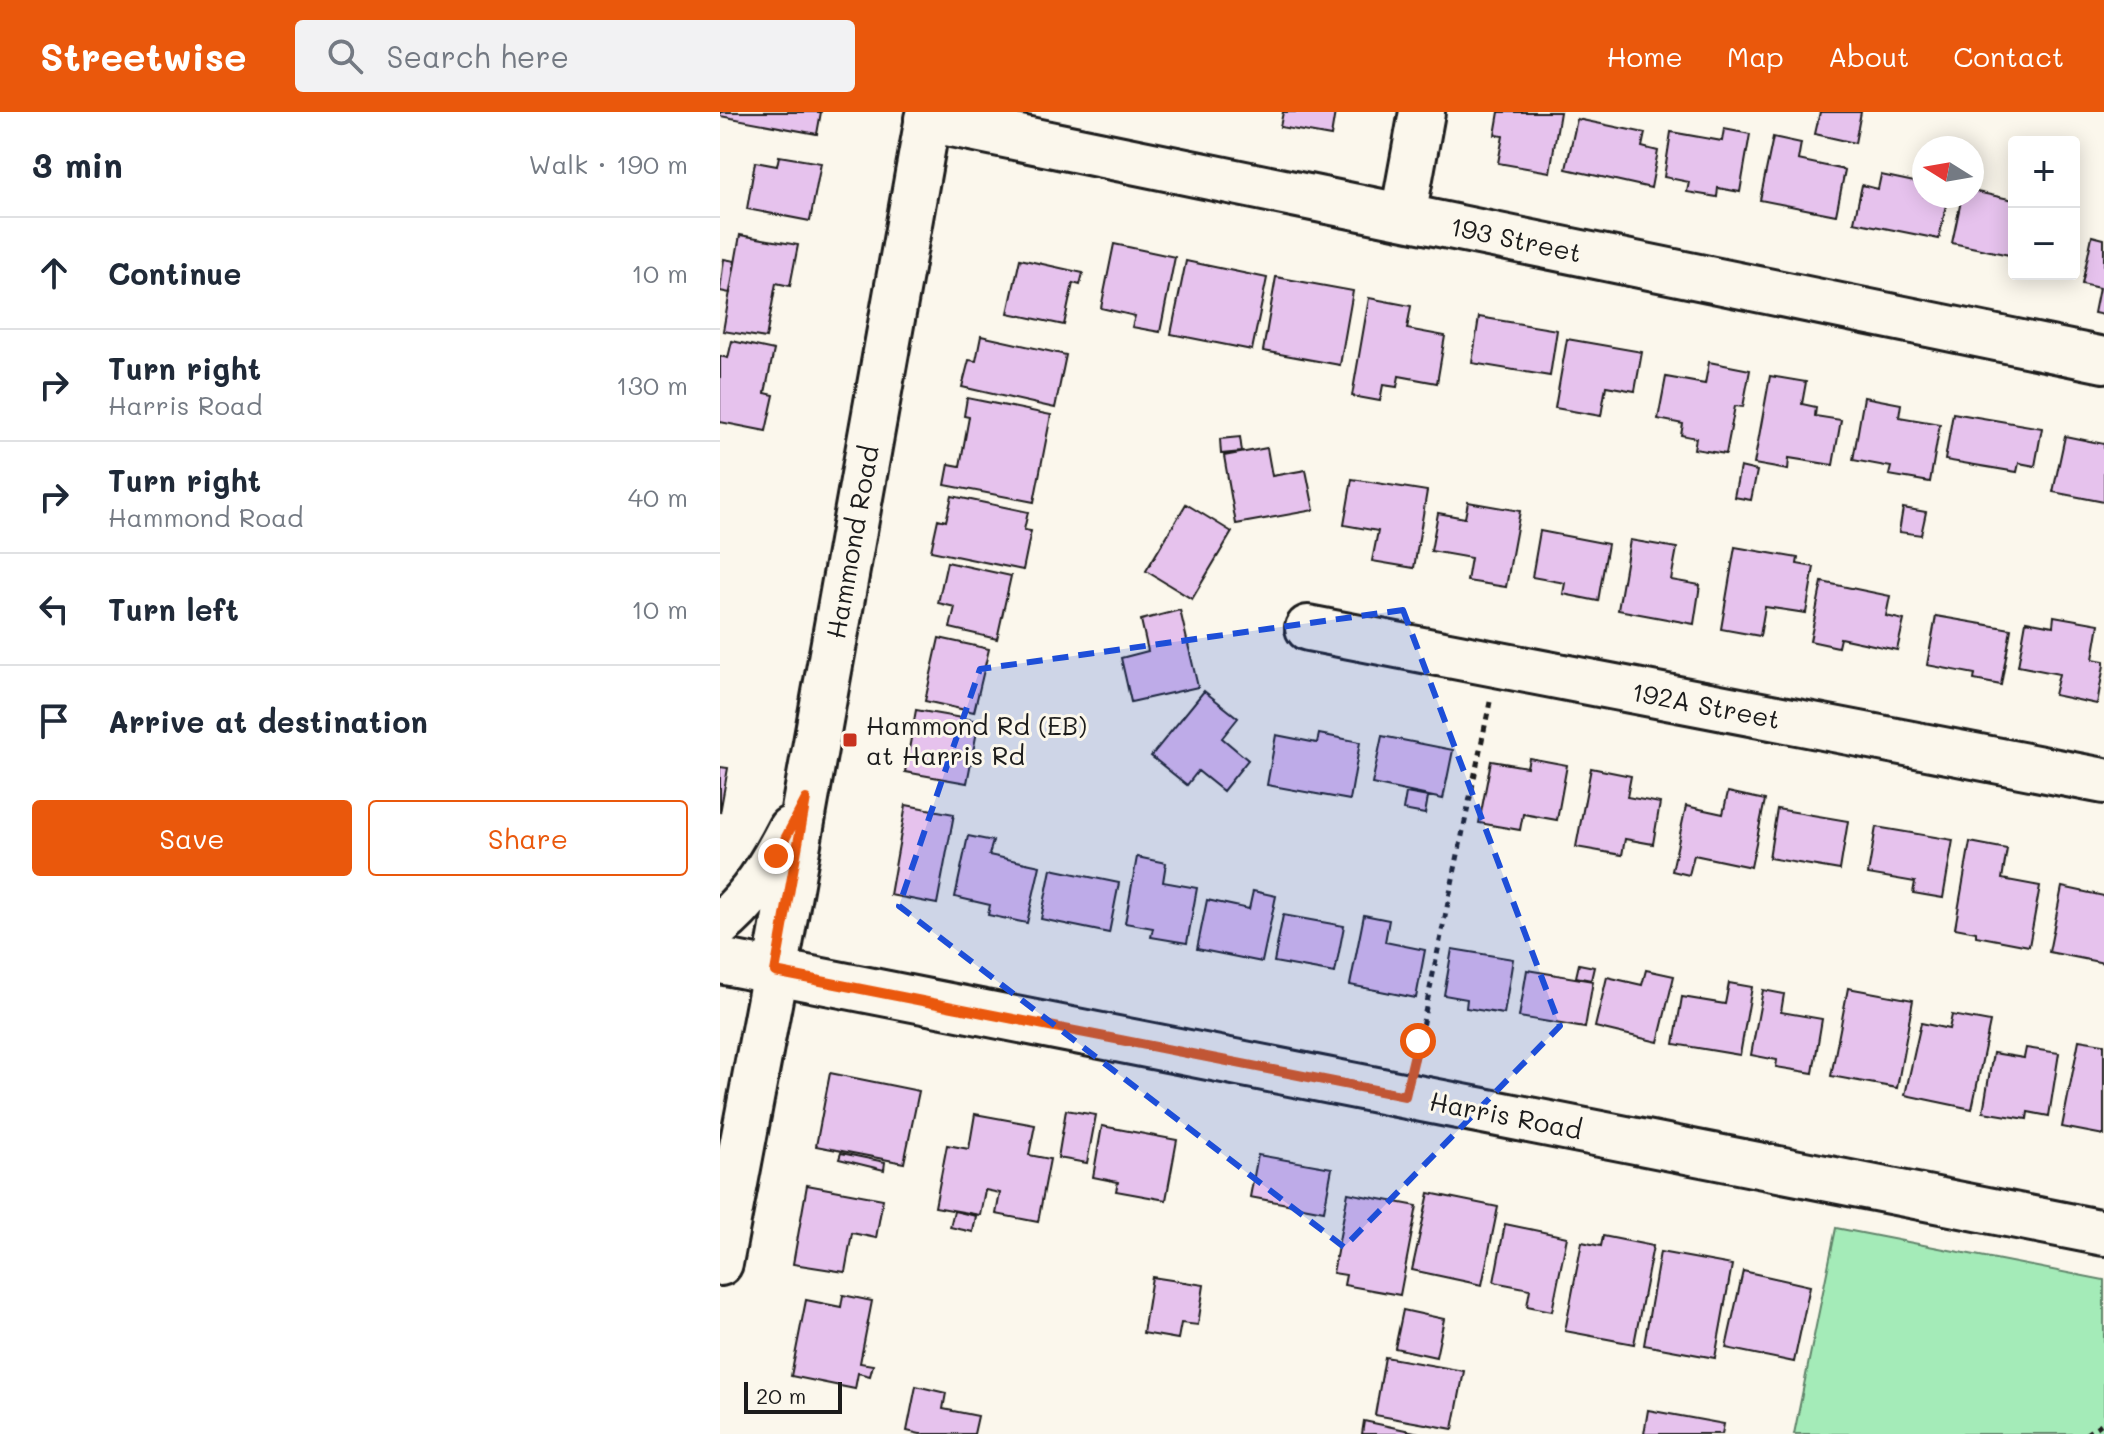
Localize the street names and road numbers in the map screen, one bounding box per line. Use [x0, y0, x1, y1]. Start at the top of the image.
street label: 193 Street [1447, 209, 1585, 269]
street label: Hammond Road [818, 443, 886, 641]
street label: 192A Street [1629, 674, 1783, 736]
street label: Harris Road [1427, 1084, 1585, 1146]

